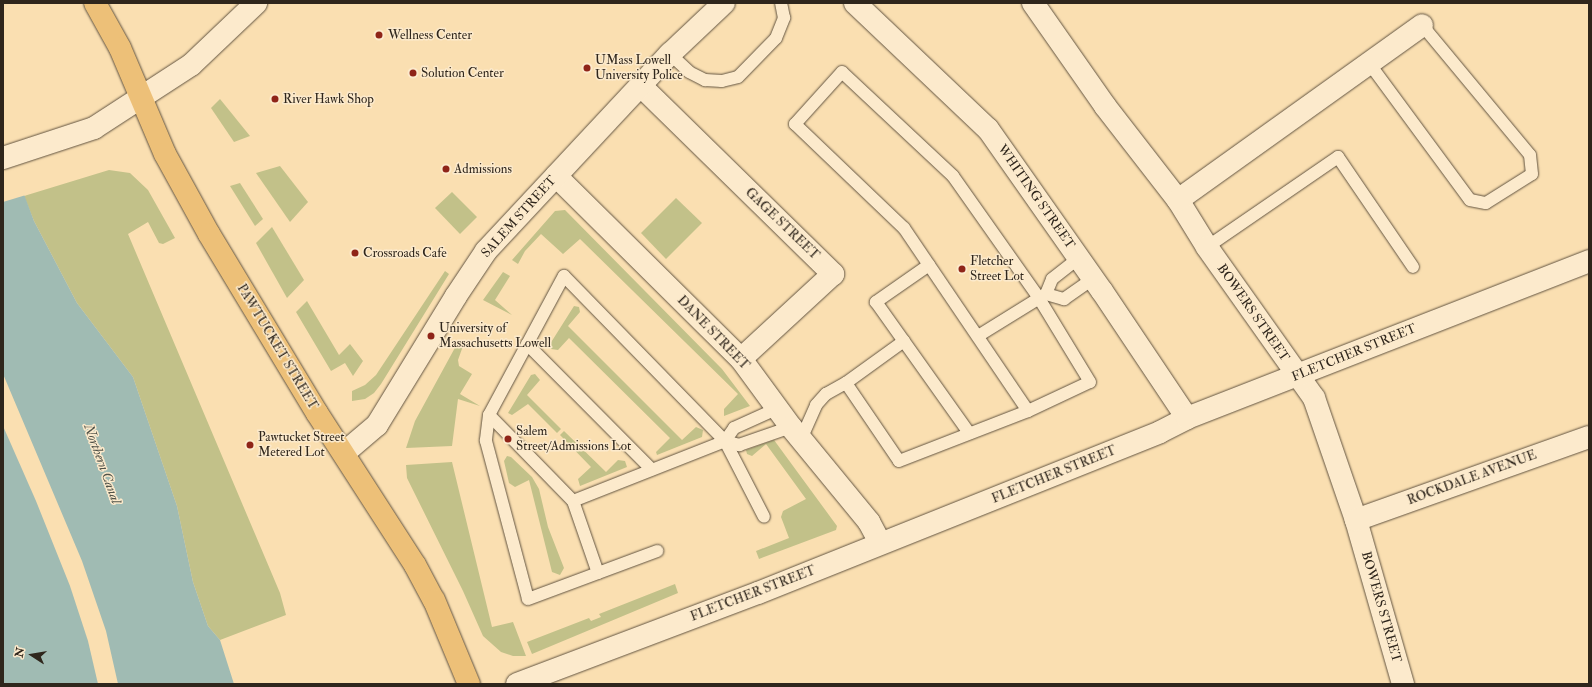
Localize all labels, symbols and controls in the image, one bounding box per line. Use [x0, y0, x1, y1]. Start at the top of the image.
place label: Wellness Center [388, 27, 472, 43]
marker: Wellness Center [373, 29, 385, 41]
place label: UMass Lowell University Police [595, 53, 683, 84]
marker: UMass Lowell University Police [582, 63, 592, 73]
place label: Solution Center [421, 65, 504, 81]
marker: Solution Center [408, 68, 418, 78]
place label: River Hawk Shop [283, 91, 374, 107]
marker: River Hawk Shop [270, 94, 280, 104]
street label: WHITING STREET [994, 142, 1078, 252]
place label: Admissions [454, 161, 512, 177]
marker: Admissions [441, 164, 451, 174]
street label: SALEM STREET [478, 173, 560, 261]
street label: GAGE STREET [742, 185, 822, 263]
place label: Crossroads Cafe [363, 245, 447, 261]
marker: Crossroads Cafe [350, 248, 360, 258]
place label: Fletcher Street Lot [970, 254, 1024, 285]
street label: BOWERS STREET [1214, 261, 1292, 365]
marker: Fletcher Street Lot [957, 264, 967, 274]
street label: PAWTUCKET STREET [233, 281, 321, 413]
street label: DANE STREET [674, 293, 752, 373]
place label: University of Massachusetts Lowell [439, 321, 551, 352]
street label: FLETCHER STREET [1290, 321, 1418, 385]
marker: University of Massachusetts Lowell [426, 331, 436, 341]
water label: Northern Canal [80, 422, 124, 506]
place label: Salem Street/Admissions Lot [516, 424, 631, 455]
place label: Pawtucket Street Metered Lot [258, 430, 344, 461]
marker: Salem Street/Admissions Lot [503, 434, 513, 444]
marker: Pawtucket Street Metered Lot [245, 440, 255, 450]
street label: FLETCHER STREET [990, 443, 1118, 507]
street label: ROCKDALE AVENUE [1405, 447, 1539, 509]
street label: BOWERS STREET [1358, 550, 1404, 664]
street label: FLETCHER STREET [688, 563, 818, 625]
north arrow [12, 635, 52, 675]
text: N [12, 646, 27, 659]

